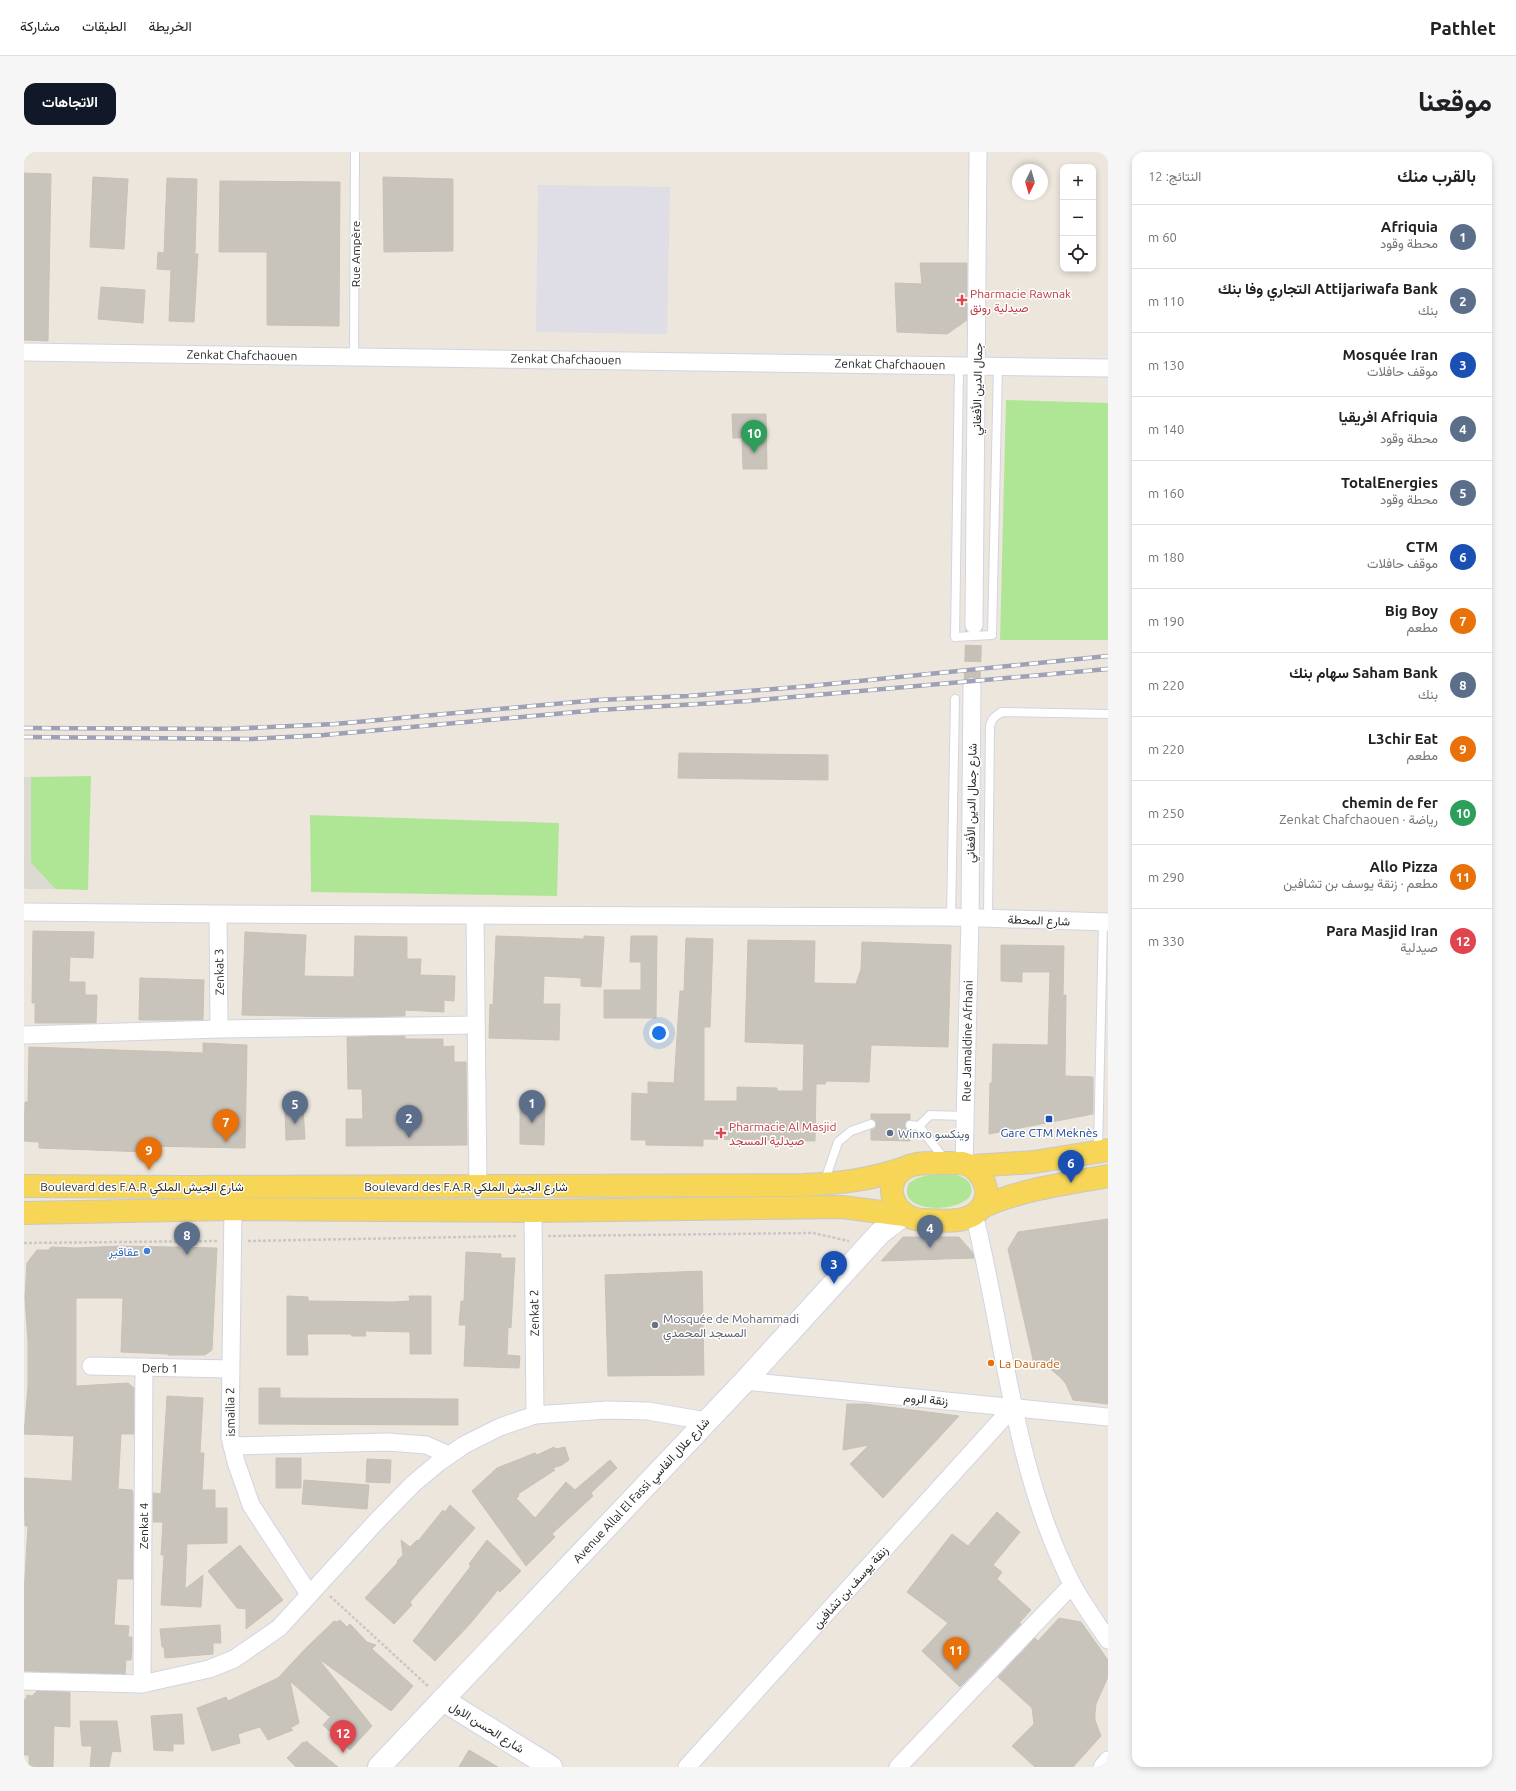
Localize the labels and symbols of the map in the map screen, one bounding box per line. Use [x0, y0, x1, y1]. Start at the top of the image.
north arrow [1012, 164, 1048, 200]
street label: Rue Ampère [349, 221, 362, 287]
place label: Pharmacie Rawnak صيدلية رونق [970, 287, 1071, 316]
marker: Pharmacie Rawnak صيدلية رونق [957, 295, 967, 305]
street label: جمال الدين الأفغاني [970, 342, 988, 436]
street label: Zenkat Chafchaouen [186, 348, 298, 362]
street label: Zenkat Chafchaouen [510, 352, 622, 366]
street label: Zenkat Chafchaouen [834, 357, 946, 371]
pin: 10 [741, 420, 767, 453]
street label: شارع جمال الدين الأفغاني [963, 743, 983, 863]
street label: شارع المحطة [1007, 912, 1070, 931]
street label: Zenkat 3 [212, 949, 226, 995]
street label: Rue Jamaldine Afrhani [959, 980, 975, 1102]
your location [649, 1023, 669, 1043]
pin: 1 [519, 1090, 545, 1123]
pin: 5 [282, 1091, 308, 1124]
pin: 2 [396, 1105, 422, 1138]
pin: 7 [213, 1109, 239, 1142]
marker: Gare CTM Meknès [1044, 1114, 1054, 1124]
place label: Pharmacie Al Masjid صيدلية المسجد [729, 1120, 837, 1148]
place label: Gare CTM Meknès [1000, 1126, 1098, 1139]
place label: Winxo وينكسو [898, 1127, 970, 1142]
marker: Pharmacie Al Masjid صيدلية المسجد [716, 1128, 726, 1138]
marker: Winxo وينكسو [885, 1128, 895, 1138]
pin: 9 [136, 1137, 162, 1170]
pin: 6 [1058, 1150, 1084, 1183]
street label: Boulevard des F.A.R شارع الجيش الملكي [40, 1180, 244, 1197]
street label: Boulevard des F.A.R شارع الجيش الملكي [364, 1180, 568, 1197]
pin: 4 [917, 1215, 943, 1248]
pin: 8 [174, 1222, 200, 1255]
place label: عقاقير [108, 1245, 139, 1260]
marker: عقاقير [142, 1246, 152, 1256]
pin: 3 [821, 1251, 847, 1284]
street label: Zenkat 2 [527, 1290, 541, 1336]
place label: Mosquée de Mohammadi المسجد المحمدي [663, 1312, 799, 1343]
marker: Mosquée de Mohammadi المسجد المحمدي [650, 1320, 660, 1330]
place label: La Daurade [999, 1357, 1060, 1370]
marker: La Daurade [986, 1358, 996, 1368]
street label: Derb 1 [142, 1361, 178, 1375]
street label: ismailia 2 [223, 1387, 237, 1437]
street label: زنقة الروم [903, 1391, 949, 1409]
street label: Avenue Allal El Fassi شارع علال الفاسي [570, 1415, 715, 1568]
street label: Zenkat 4 [137, 1502, 150, 1549]
street label: زنقة يوسف بن تشافين [810, 1543, 892, 1632]
pin: 11 [943, 1637, 969, 1670]
street label: شارع الحسن الاول [446, 1699, 527, 1758]
pin: 12 [330, 1720, 356, 1753]

